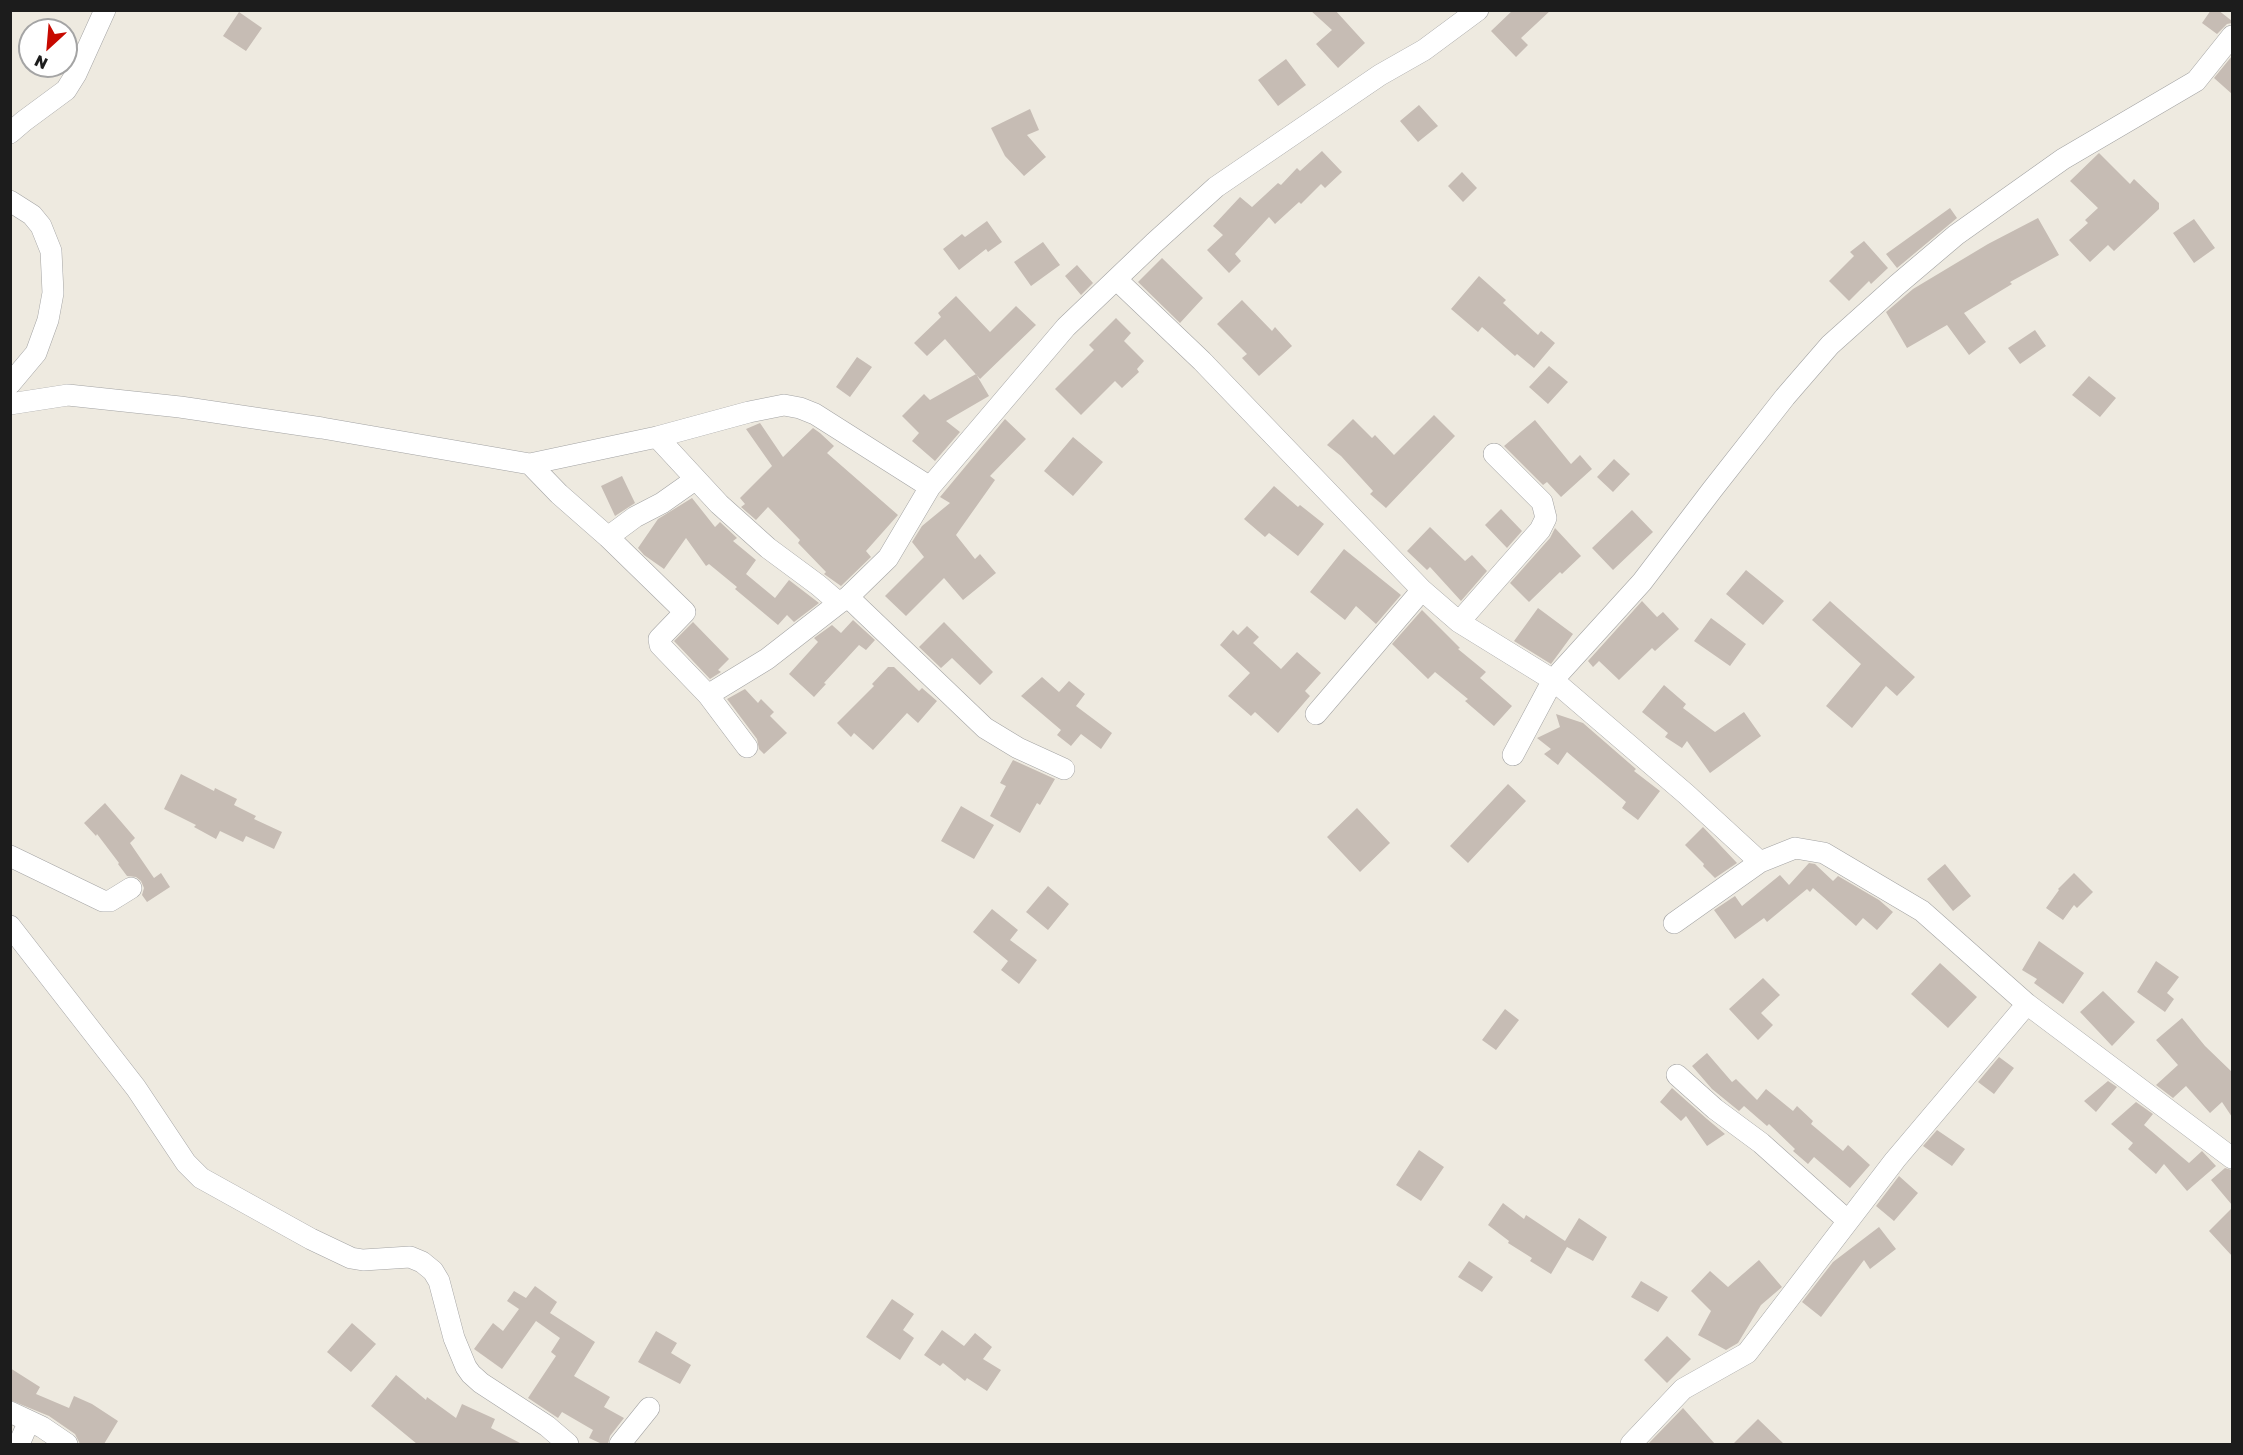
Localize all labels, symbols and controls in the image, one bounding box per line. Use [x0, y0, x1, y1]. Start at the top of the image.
north arrow [18, 18, 78, 78]
text: N [31, 51, 51, 74]

